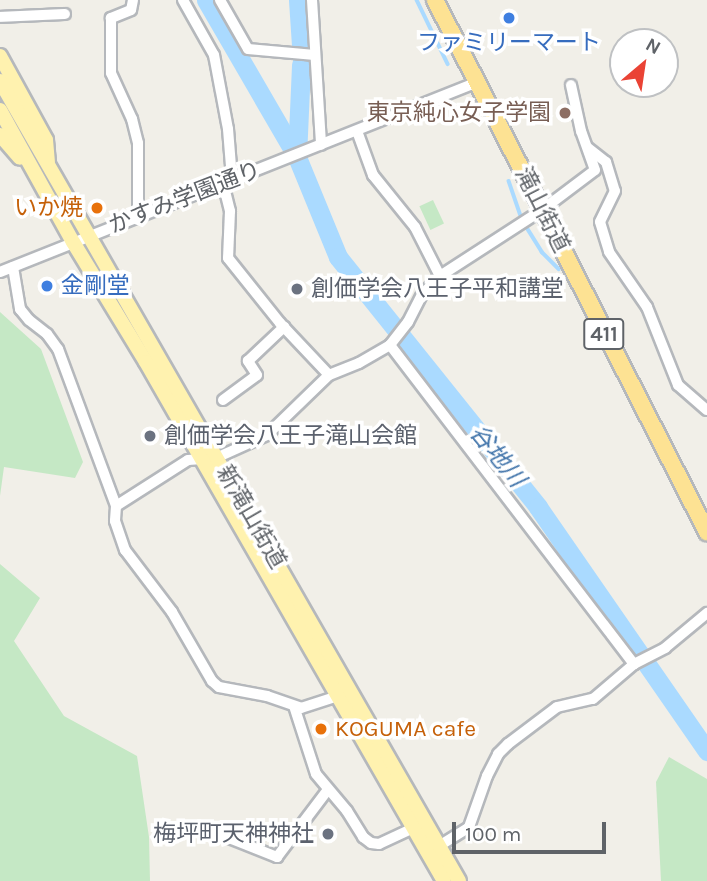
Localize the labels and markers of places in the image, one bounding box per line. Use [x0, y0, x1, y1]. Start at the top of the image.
marker: ファミリーマート [501, 10, 517, 26]
place label: ファミリーマート [417, 29, 601, 57]
place label: 東京純心女子学園 [367, 99, 551, 127]
marker: 東京純心女子学園 [557, 105, 573, 121]
place label: いか焼 [14, 194, 83, 222]
marker: いか焼 [89, 200, 105, 216]
place label: 金剛堂 [61, 272, 130, 300]
place label: 創価学会八王子平和講堂 [311, 275, 564, 303]
marker: 金剛堂 [39, 278, 55, 294]
marker: 創価学会八王子平和講堂 [289, 281, 305, 297]
place label: 創価学会八王子滝山会館 [164, 422, 417, 450]
marker: 創価学会八王子滝山会館 [142, 428, 158, 444]
place label: KOGUMA cafe [335, 715, 476, 743]
marker: KOGUMA cafe [313, 721, 329, 737]
place label: 梅坪町天神神社 [153, 820, 314, 848]
marker: 梅坪町天神神社 [320, 826, 336, 842]

